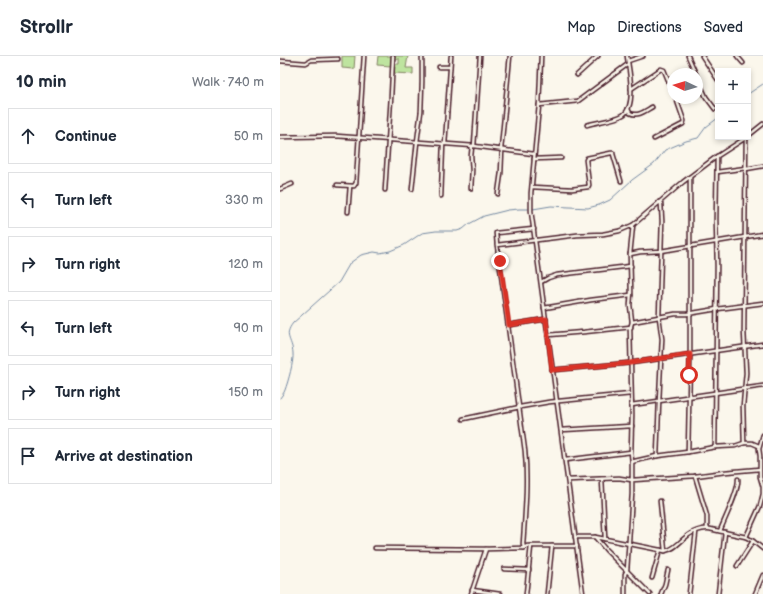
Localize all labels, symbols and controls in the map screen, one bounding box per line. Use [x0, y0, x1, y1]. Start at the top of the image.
text: Strollr [20, 16, 73, 39]
text: Map [567, 19, 595, 36]
text: Directions [617, 19, 682, 36]
text: Saved [704, 19, 743, 36]
north arrow [667, 68, 703, 104]
map controls [715, 68, 751, 140]
button: + [715, 68, 751, 104]
text: 10 min [16, 72, 67, 92]
text: Walk · 740 m [192, 74, 264, 90]
button: − [715, 104, 751, 140]
icon: ahead [17, 125, 39, 147]
text: Continue [55, 127, 117, 146]
text: 50 m [234, 128, 263, 144]
icon: left [17, 189, 39, 211]
text: Turn left [55, 191, 112, 210]
text: 330 m [225, 192, 263, 208]
route end [491, 252, 509, 270]
icon: right [17, 253, 39, 275]
text: Turn right [55, 255, 120, 274]
text: 120 m [228, 256, 263, 272]
icon: left [17, 317, 39, 339]
text: Turn left [55, 319, 112, 338]
text: 90 m [234, 320, 263, 336]
route start [680, 366, 698, 384]
icon: right [17, 381, 39, 403]
text: Turn right [55, 383, 120, 402]
text: 150 m [229, 384, 263, 400]
icon: arrive [17, 445, 39, 467]
text: Arrive at destination [55, 447, 193, 466]

